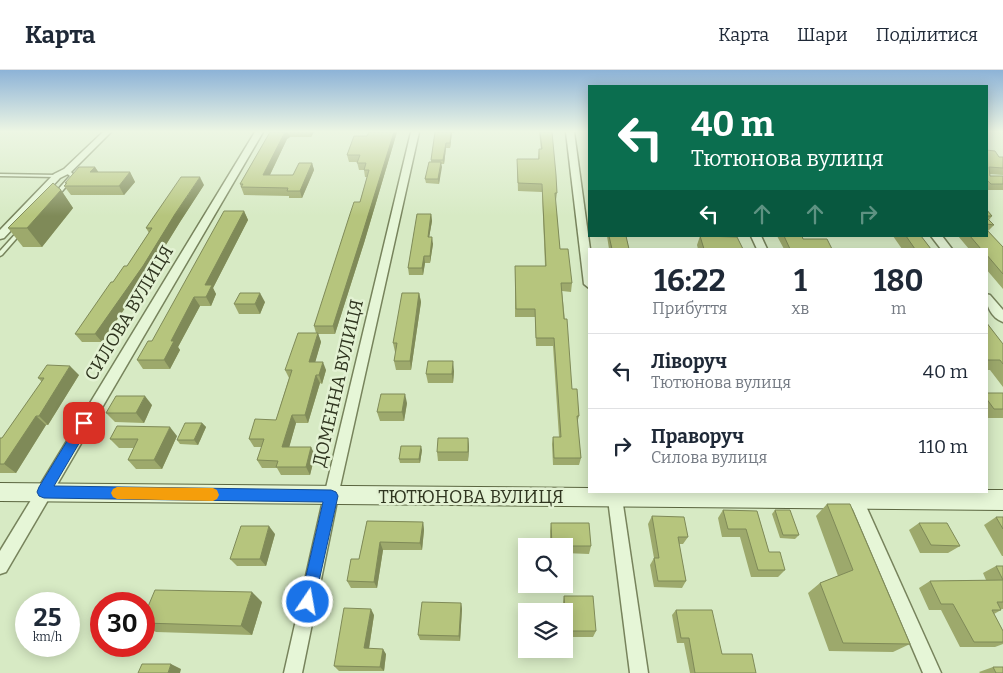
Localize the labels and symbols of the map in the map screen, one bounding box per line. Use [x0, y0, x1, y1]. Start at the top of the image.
street label: СИЛОВА ВУЛИЦЯ [80, 242, 178, 384]
street label: ДОМЕННА ВУЛИЦЯ [308, 297, 368, 469]
pin [63, 402, 105, 444]
street label: ТЮТЮНОВА ВУЛИЦЯ [378, 486, 564, 508]
position arrow [281, 575, 333, 627]
speed limit sign: 30 [90, 592, 155, 657]

